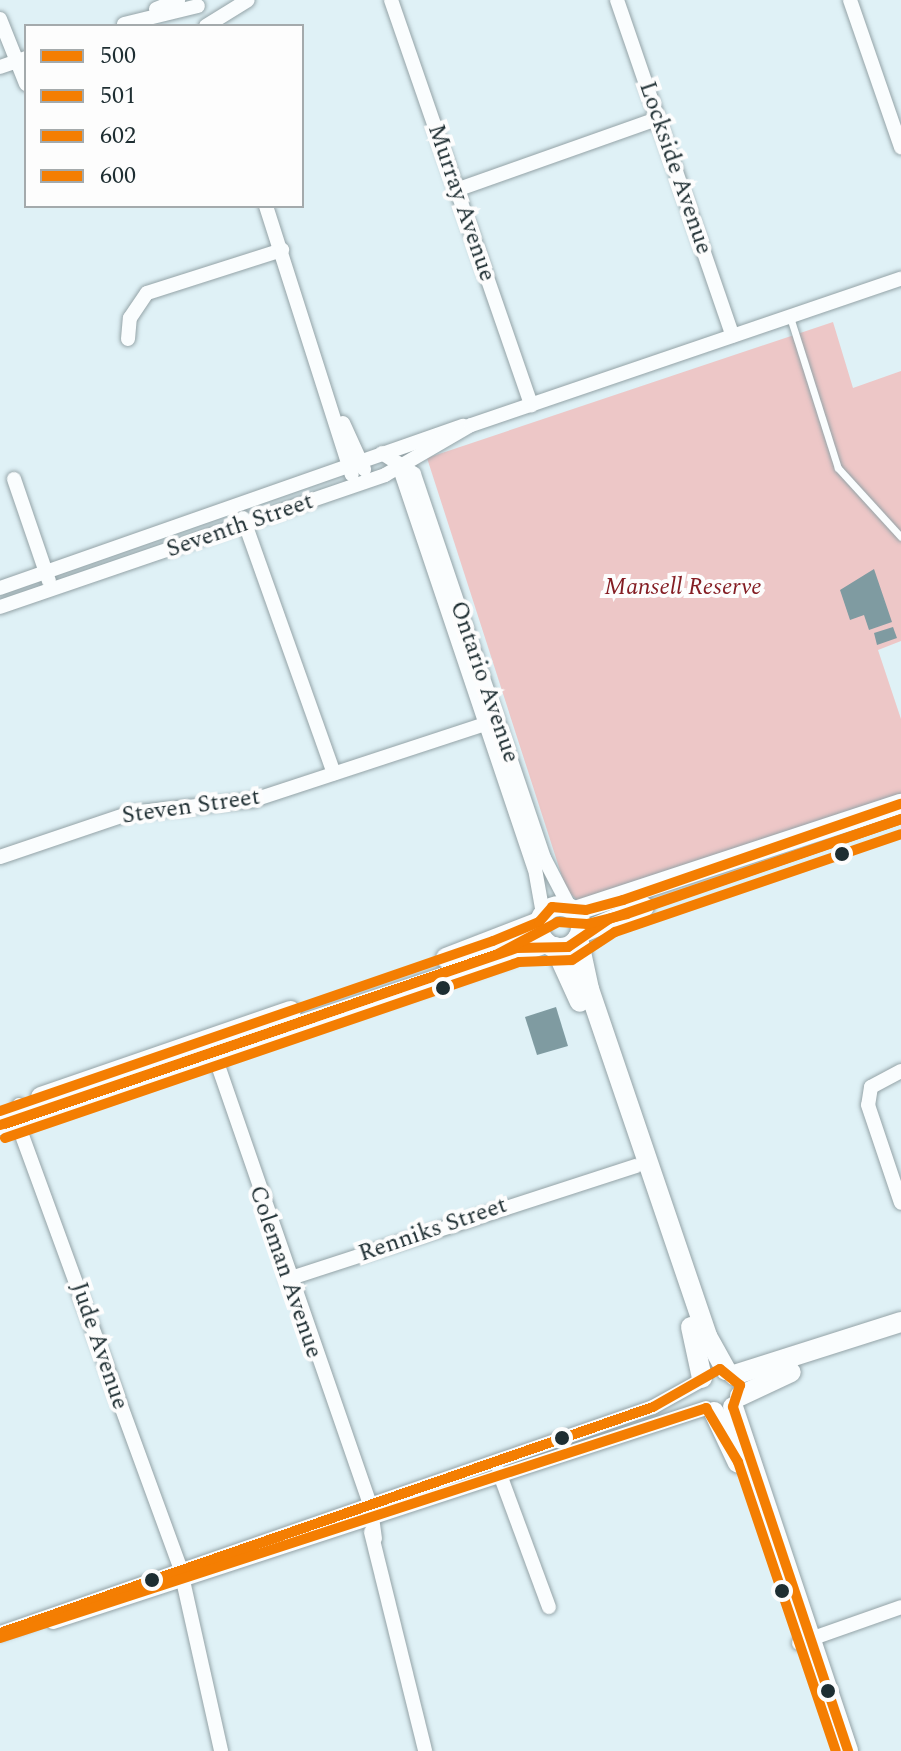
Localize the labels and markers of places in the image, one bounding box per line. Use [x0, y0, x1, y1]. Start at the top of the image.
unlabelled marker [834, 846, 850, 862]
unlabelled marker [435, 980, 451, 996]
unlabelled marker [554, 1430, 570, 1446]
unlabelled marker [144, 1572, 160, 1588]
unlabelled marker [774, 1583, 790, 1599]
unlabelled marker [820, 1683, 836, 1699]

